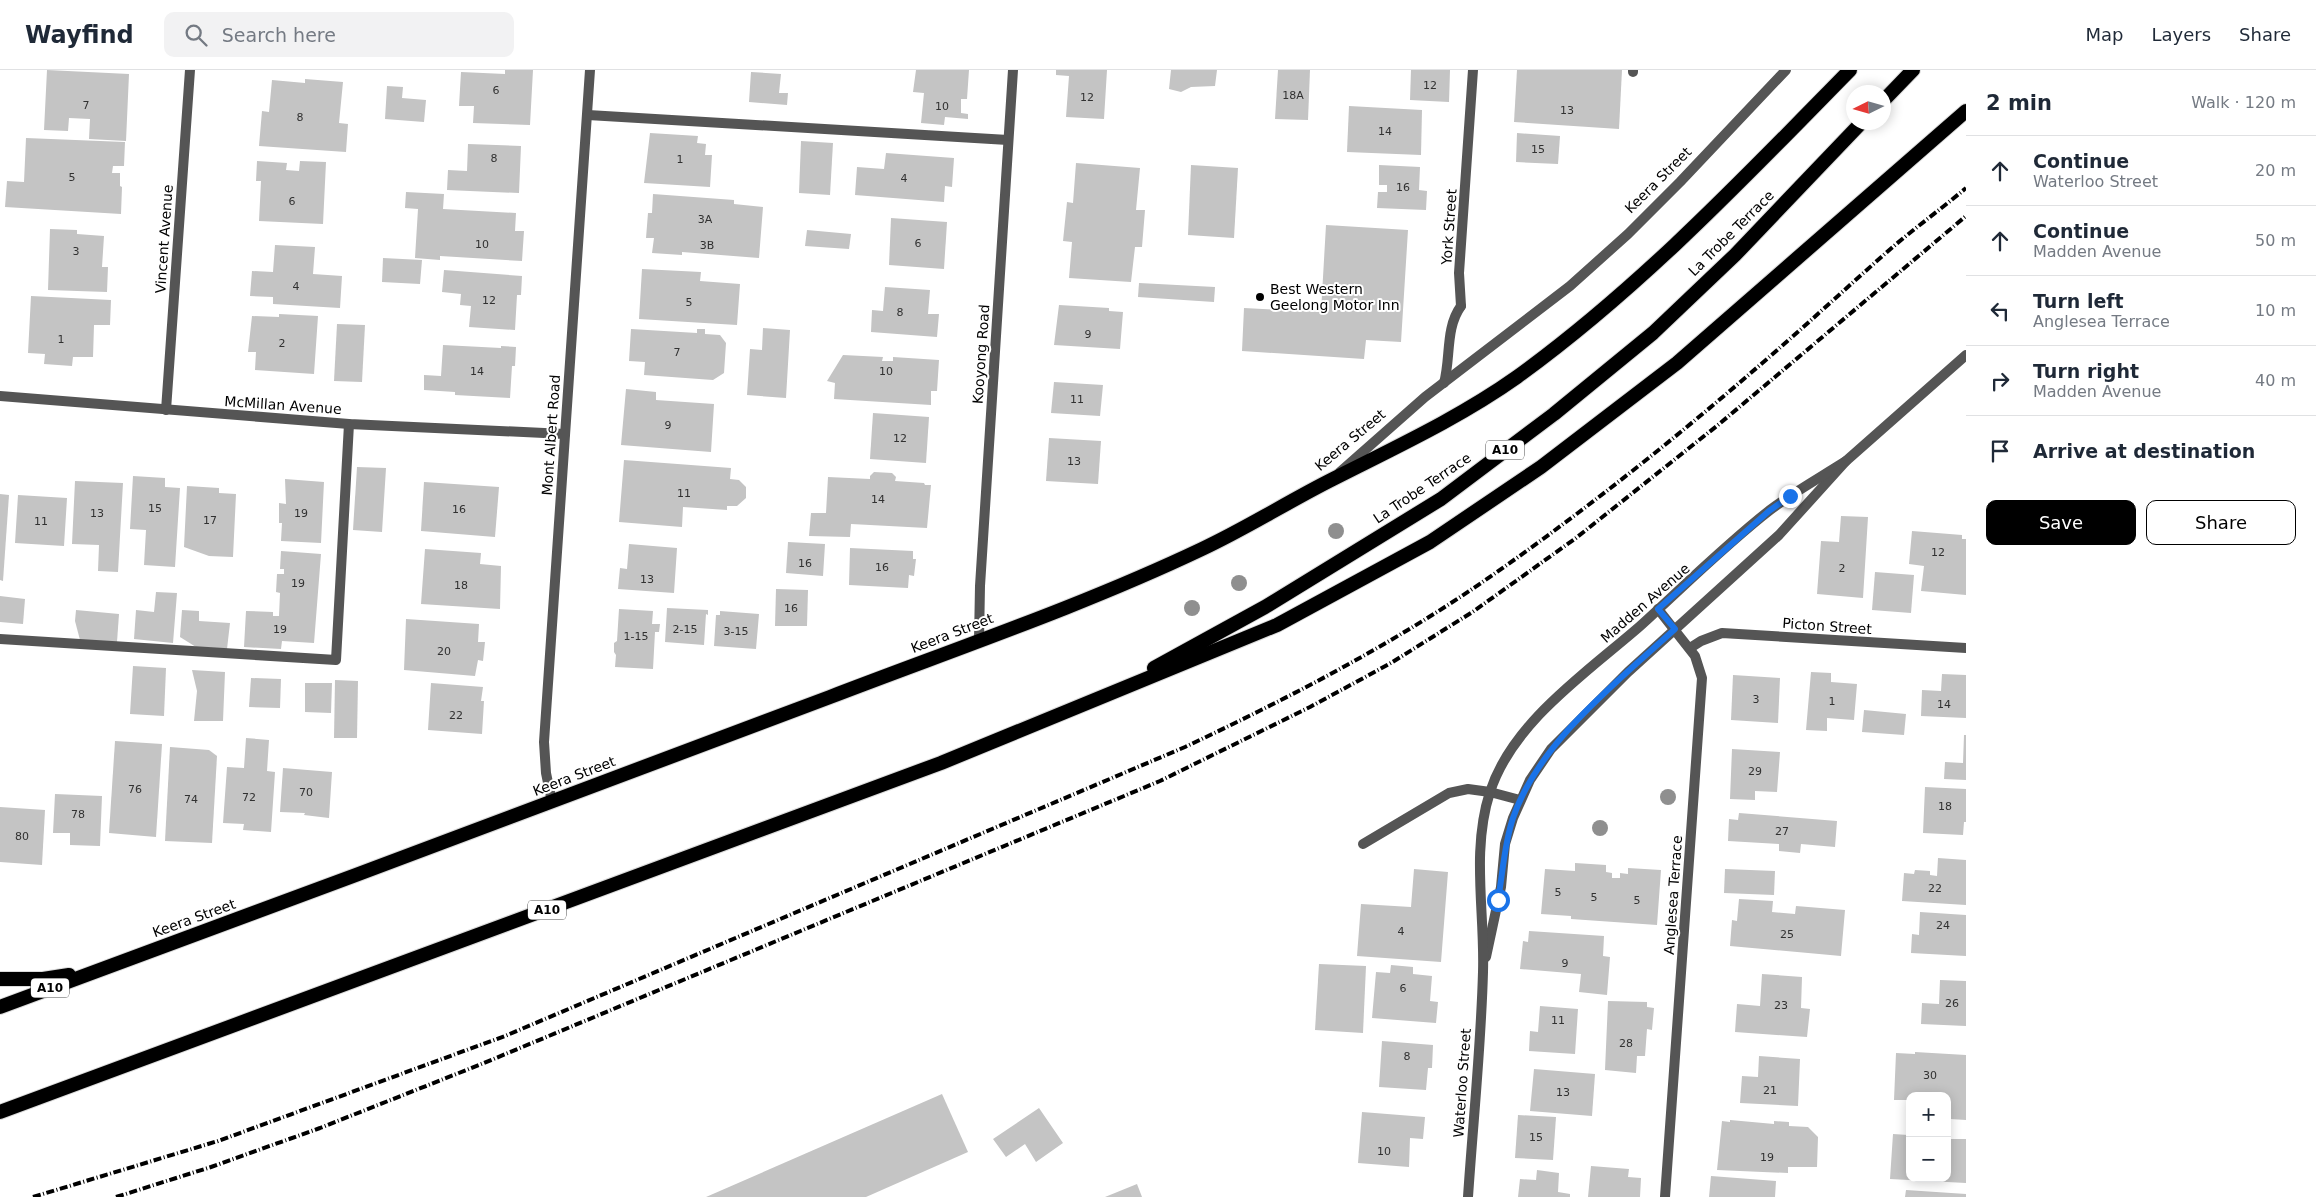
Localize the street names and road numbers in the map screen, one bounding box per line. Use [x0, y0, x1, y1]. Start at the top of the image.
street label: Keera Street [1622, 143, 1695, 216]
street label: Vincent Avenue [152, 184, 176, 294]
street label: La Trobe Terrace [1685, 187, 1777, 279]
street label: York Street [1438, 188, 1460, 267]
street label: Kooyong Road [970, 304, 992, 404]
street label: Mont Albert Road [539, 374, 563, 496]
street label: McMillan Avenue [224, 393, 342, 417]
street label: Keera Street [1312, 406, 1389, 474]
road number: A10 [1486, 440, 1524, 460]
street label: La Trobe Terrace [1370, 449, 1474, 527]
street label: Madden Avenue [1597, 560, 1693, 646]
street label: Keera Street [909, 610, 996, 656]
street label: Picton Street [1782, 615, 1873, 637]
street label: Keera Street [531, 753, 618, 799]
street label: Anglesea Terrace [1661, 835, 1685, 955]
street label: Keera Street [150, 895, 238, 940]
road number: A10 [528, 900, 566, 920]
road number: A10 [31, 978, 69, 998]
street label: Waterloo Street [1450, 1027, 1474, 1138]

